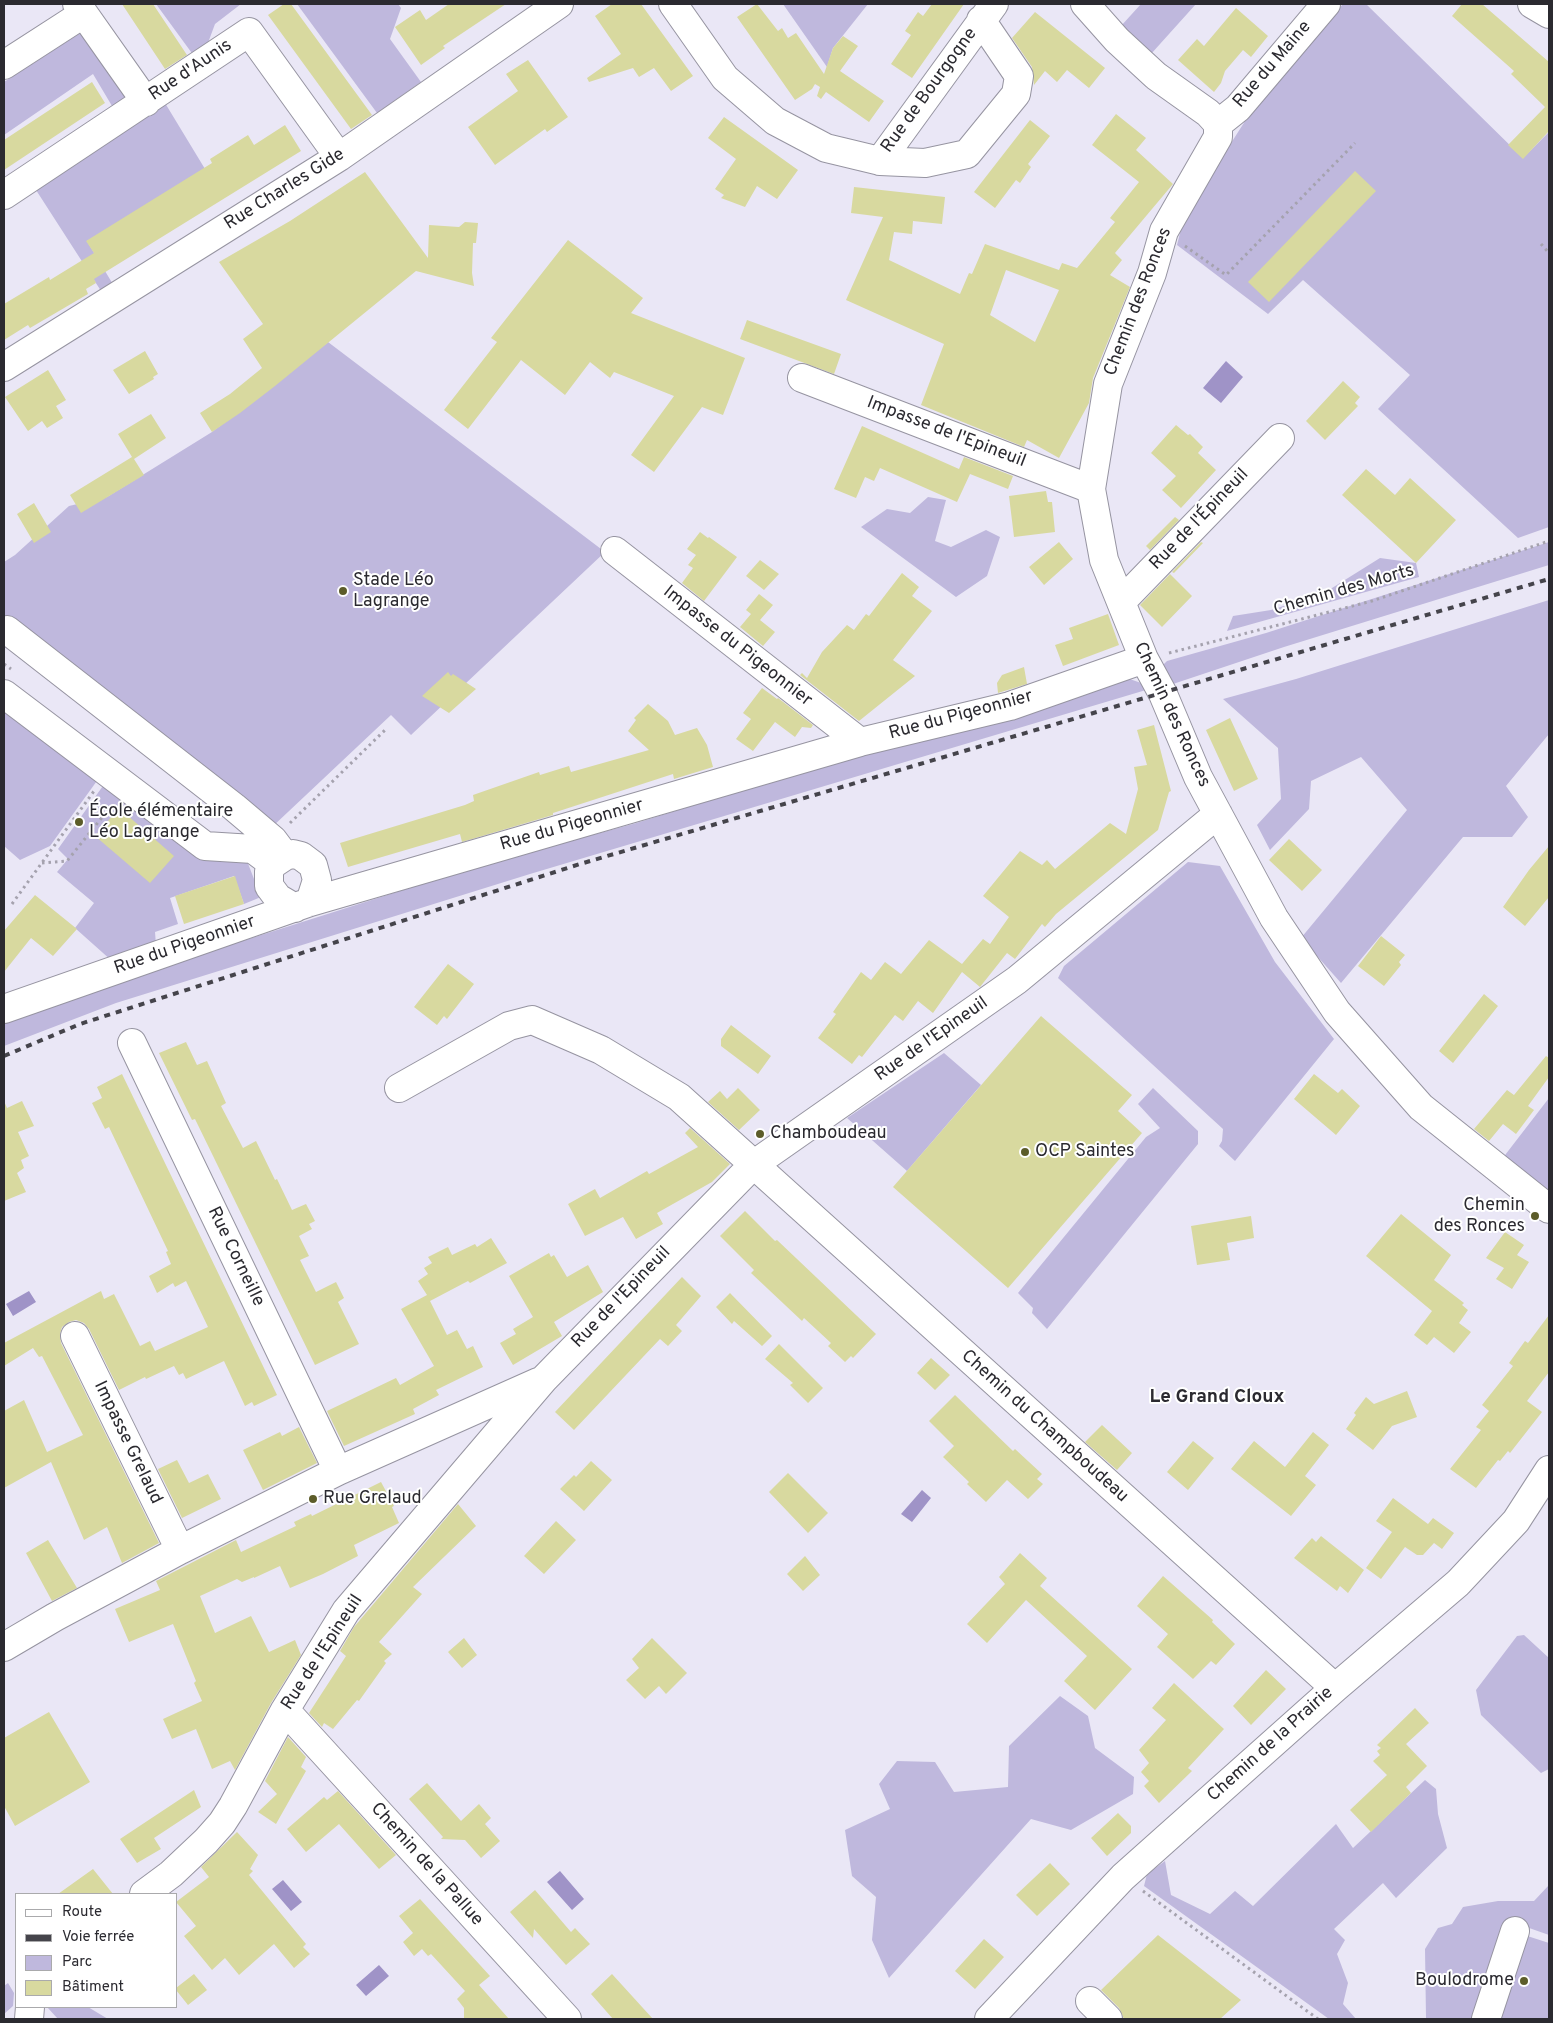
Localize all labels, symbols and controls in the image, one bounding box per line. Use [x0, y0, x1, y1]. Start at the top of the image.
street label: Rue du Maine [1229, 17, 1317, 113]
street label: Rue de Bourgogne [877, 24, 983, 158]
street label: Rue d'Aunis [146, 35, 236, 107]
street label: Rue Charles Gide [221, 144, 349, 236]
street label: Chemin des Ronces [1101, 225, 1177, 379]
street label: Impasse de l'Epineuil [863, 393, 1029, 473]
street label: Rue de l'Épineuil [1146, 465, 1254, 575]
street label: Chemin des Morts [1271, 561, 1417, 621]
place label: Stade Léo Lagrange [353, 570, 434, 612]
street label: Impasse du Pigeonnier [658, 582, 816, 712]
marker: Stade Léo Lagrange [337, 585, 349, 597]
street label: Chemin des Ronces [1128, 639, 1214, 791]
street label: Rue du Pigeonnier [887, 686, 1035, 746]
street label: Rue du Pigeonnier [498, 795, 646, 857]
place label: École élémentaire Léo Lagrange [89, 801, 233, 844]
marker: École élémentaire Léo Lagrange [73, 816, 85, 828]
street label: Rue du Pigeonnier [112, 912, 258, 980]
street label: Rue de l'Epineuil [871, 993, 993, 1087]
place label: Chamboudeau [770, 1123, 887, 1145]
marker: Chamboudeau [754, 1128, 766, 1140]
place label: OCP Saintes [1035, 1141, 1134, 1163]
marker: OCP Saintes [1019, 1146, 1031, 1158]
place label: Chemin des Ronces [1434, 1195, 1525, 1238]
street label: Rue Corneille [202, 1204, 268, 1310]
marker: Chemin des Ronces [1529, 1210, 1541, 1222]
street label: Rue de l'Epineuil [568, 1243, 676, 1353]
street label: Chemin du Champboudeau [956, 1346, 1132, 1508]
street label: Impasse Grelaud [88, 1378, 166, 1508]
district label: Le Grand Cloux [1149, 1387, 1285, 1409]
place label: Rue Grelaud [323, 1488, 422, 1510]
marker: Rue Grelaud [307, 1493, 319, 1505]
street label: Rue de l'Epineuil [278, 1591, 368, 1715]
street label: Chemin de la Prairie [1204, 1683, 1338, 1807]
street label: Chemin de la Pallue [365, 1799, 487, 1931]
legend [15, 1893, 178, 2008]
text: Route [62, 1903, 102, 1922]
text: Voie ferrée [62, 1928, 134, 1947]
text: Parc [62, 1953, 92, 1972]
place label: Boulodrome [1415, 1970, 1514, 1992]
marker: Boulodrome [1518, 1975, 1530, 1987]
text: Bâtiment [62, 1978, 124, 1997]

